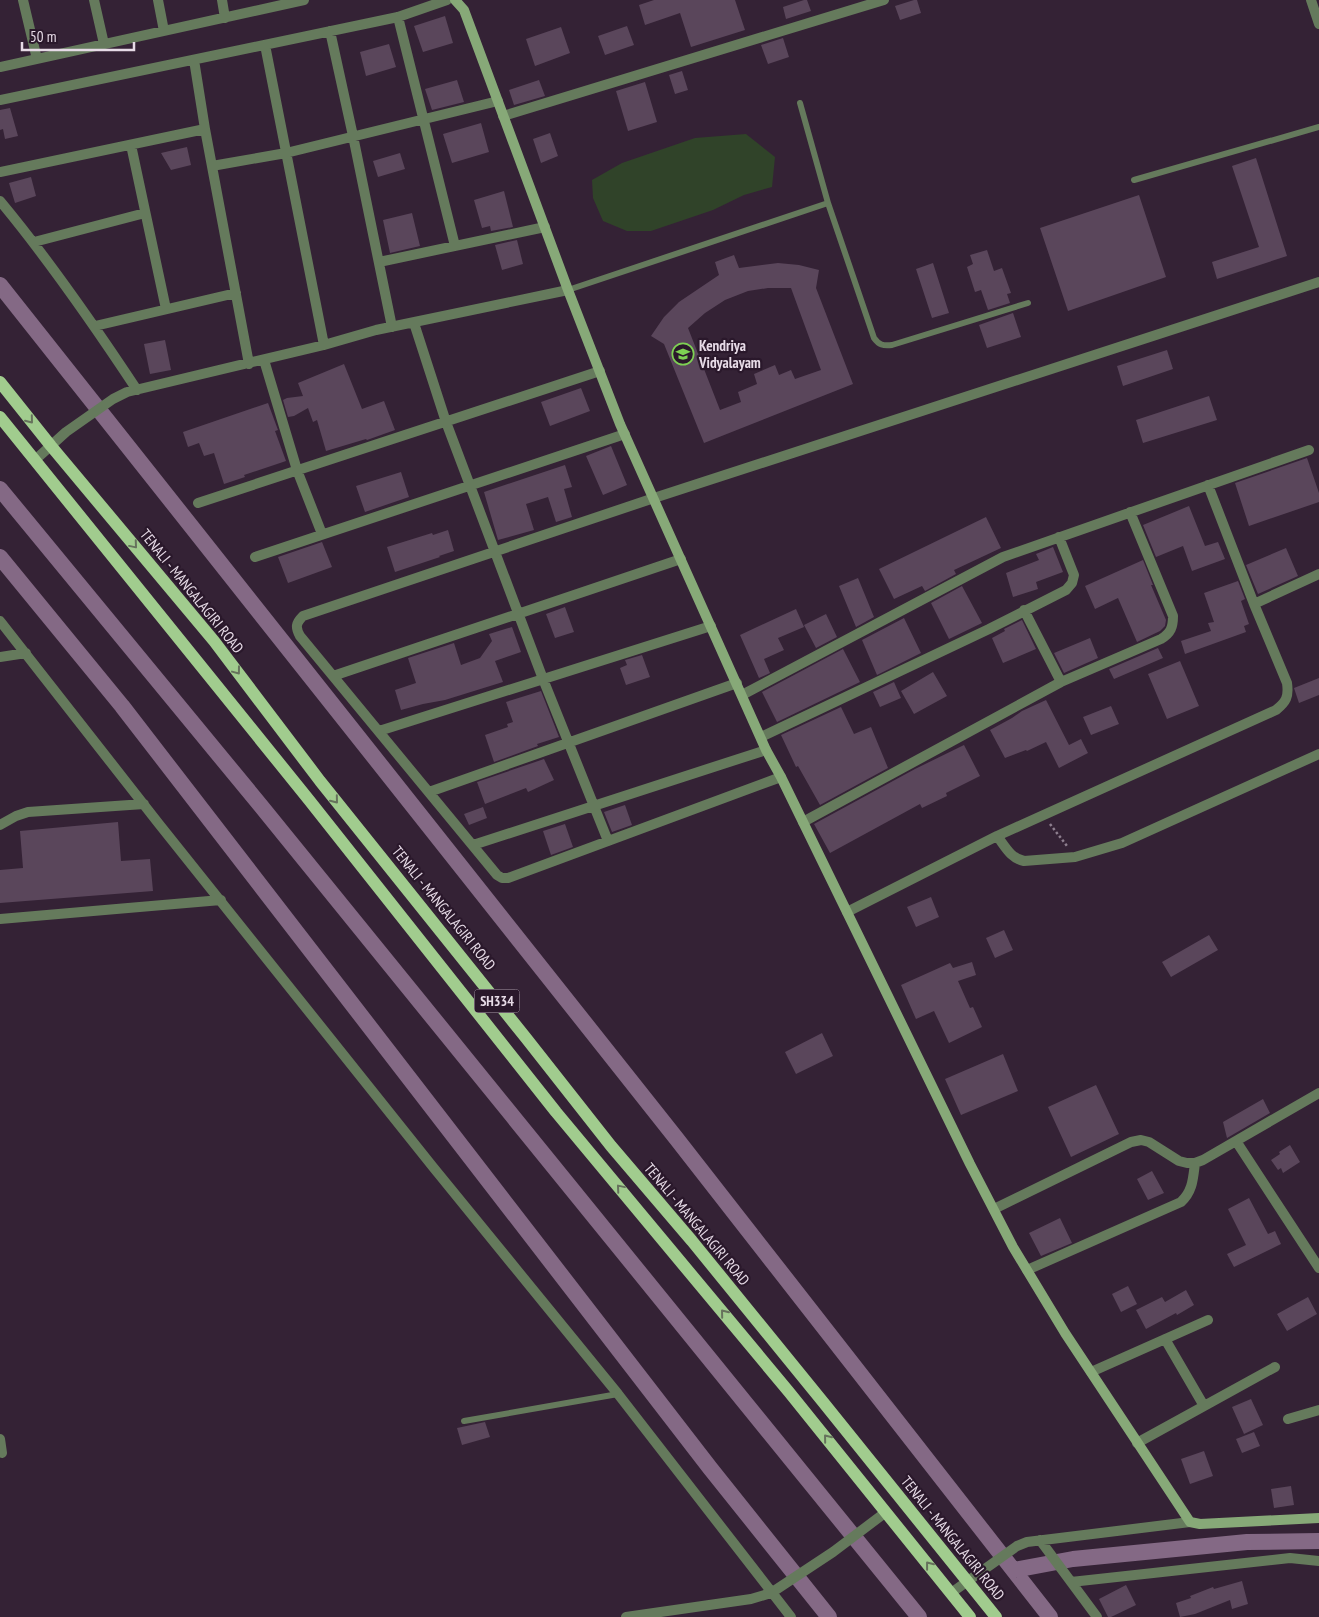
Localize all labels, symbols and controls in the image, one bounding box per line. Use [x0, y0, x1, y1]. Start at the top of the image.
scale bar [22, 20, 135, 52]
text: 50 m [30, 27, 56, 46]
place label: Kendriya Vidyalayam [698, 336, 761, 372]
school or university icon: Kendriya Vidyalayam [671, 342, 695, 366]
one-way arrow [25, 414, 33, 423]
street label: TENALI - MANGALAGIRI ROAD [136, 525, 248, 657]
one-way arrow [129, 539, 137, 548]
one-way arrow [231, 665, 239, 674]
one-way arrow [330, 794, 338, 803]
street label: TENALI - MANGALAGIRI ROAD [388, 842, 500, 974]
road number: SH334 [474, 989, 520, 1012]
street label: TENALI - MANGALAGIRI ROAD [640, 1159, 754, 1289]
one-way arrow [617, 1185, 625, 1194]
one-way arrow [721, 1310, 730, 1319]
one-way arrow [823, 1435, 832, 1444]
street label: TENALI - MANGALAGIRI ROAD [897, 1472, 1009, 1604]
one-way arrow [926, 1562, 934, 1571]

